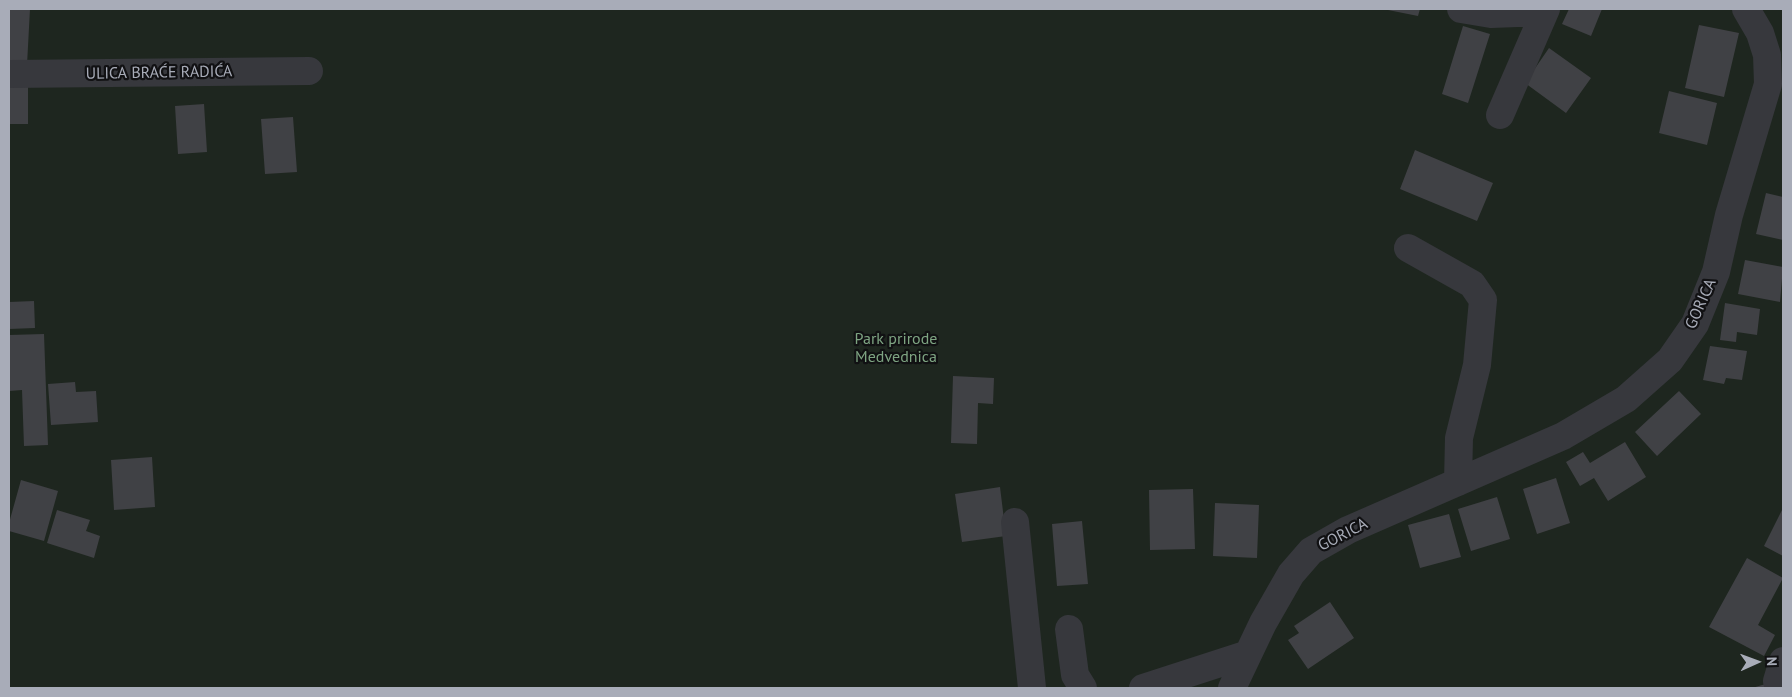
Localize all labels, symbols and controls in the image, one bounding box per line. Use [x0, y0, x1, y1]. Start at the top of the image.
street label: ULICA BRAĆE RADIĆA [85, 62, 233, 84]
street label: GORICA [1681, 276, 1721, 332]
park label: Park prirode Medvednica [855, 329, 937, 367]
street label: GORICA [1315, 514, 1371, 556]
north arrow [1732, 637, 1782, 687]
text: N [1763, 657, 1781, 666]

